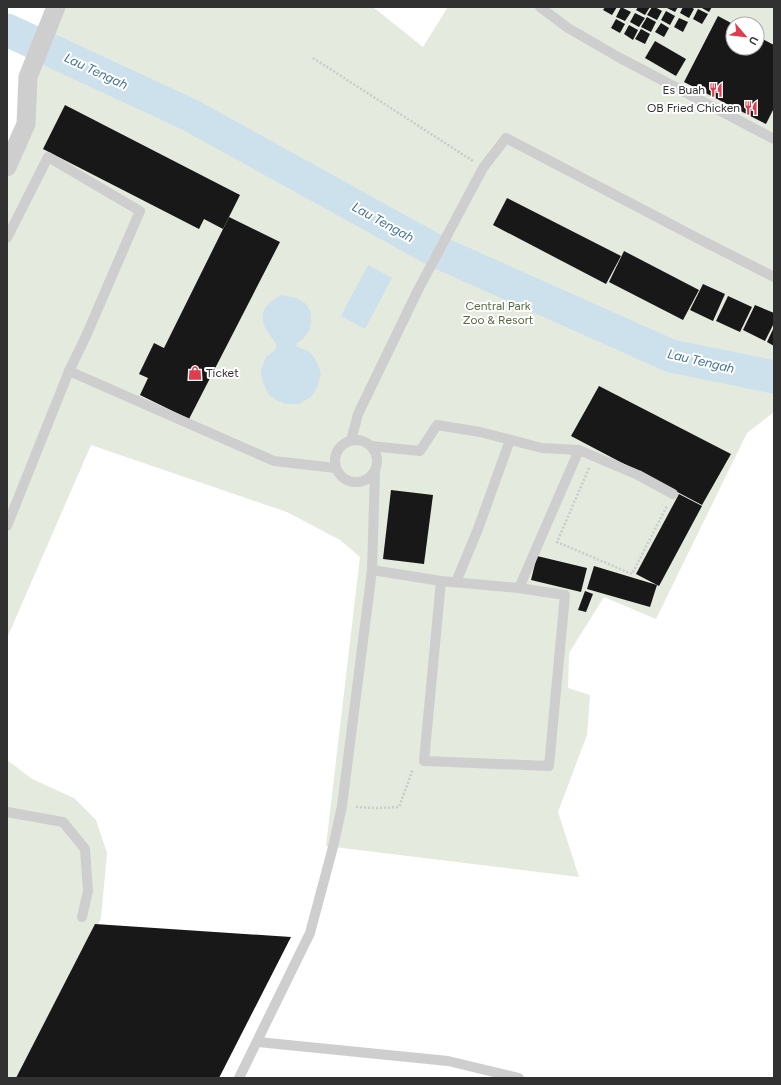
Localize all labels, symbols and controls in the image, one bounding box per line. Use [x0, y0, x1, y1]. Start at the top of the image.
north arrow [725, 16, 765, 56]
text: U [746, 34, 761, 47]
water label: Lau Tengah [62, 50, 130, 92]
restaurant icon: Es Buah [708, 82, 724, 98]
place label: Es Buah [662, 83, 705, 97]
restaurant icon: OB Fried Chicken [743, 100, 759, 116]
place label: OB Fried Chicken [647, 101, 740, 115]
water label: Lau Tengah [350, 199, 416, 245]
park label: Central Park Zoo & Resort [463, 299, 534, 327]
water label: Lau Tengah [666, 346, 736, 376]
shop icon: Ticket [187, 365, 203, 381]
place label: Ticket [206, 366, 239, 380]

